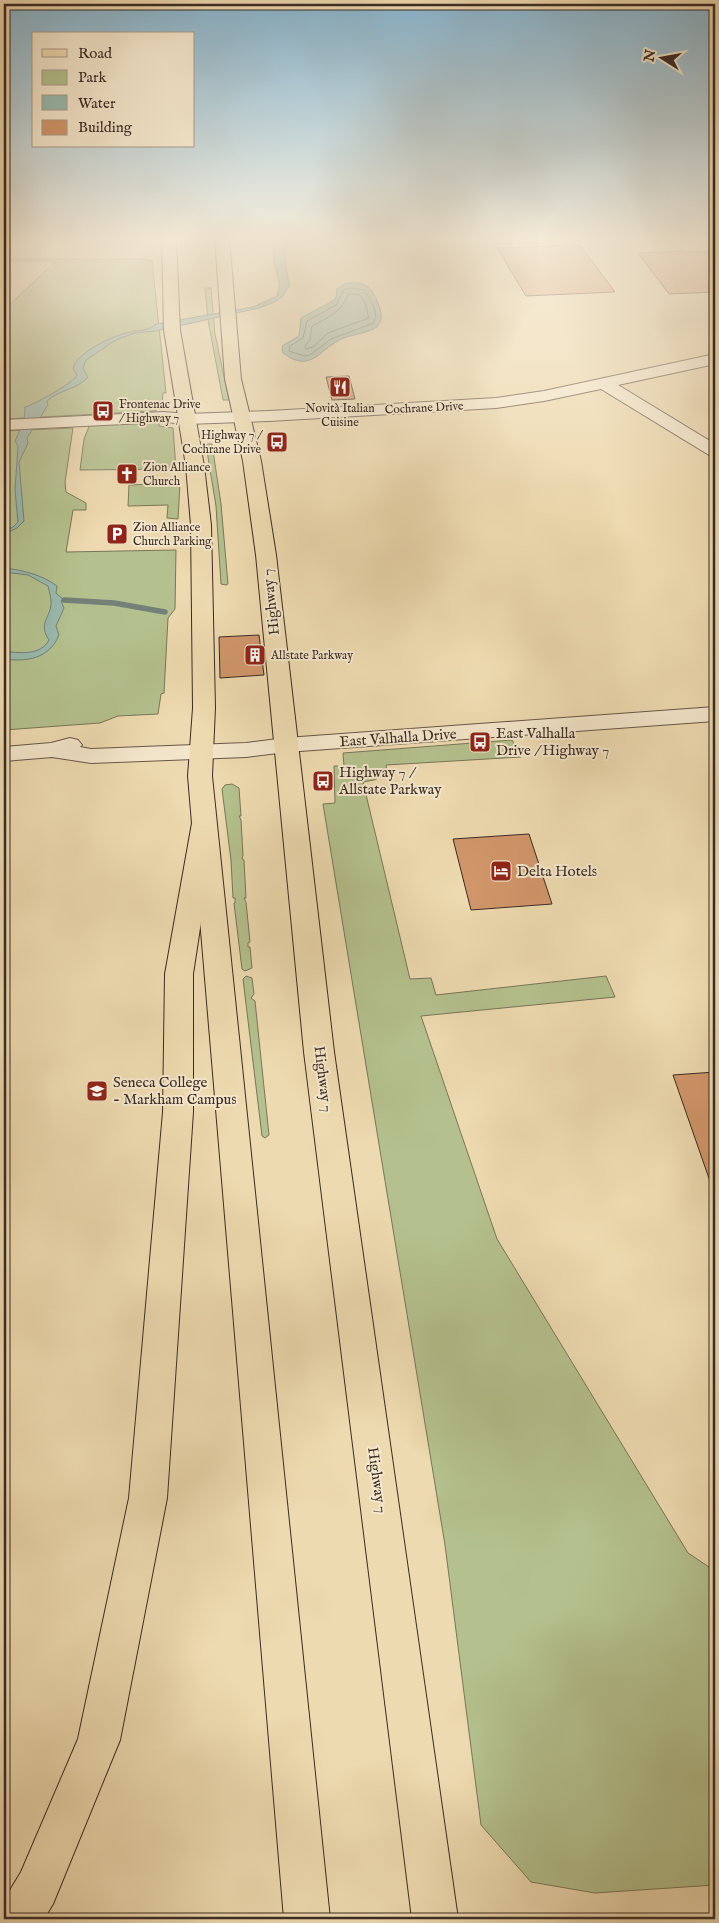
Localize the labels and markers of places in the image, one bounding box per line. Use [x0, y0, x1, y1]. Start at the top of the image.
restaurant icon: Novità Italian Cuisine [328, 375, 352, 399]
place label: Frontenac Drive / Highway 7 [119, 397, 201, 426]
bus stop icon: Frontenac Drive / Highway 7 [91, 399, 115, 423]
place label: Novità Italian Cuisine [305, 401, 375, 430]
place label: Highway 7 / Cochrane Drive [182, 428, 263, 457]
bus stop icon: Highway 7 / Cochrane Drive [265, 430, 289, 454]
place label: Zion Alliance Church [143, 460, 211, 489]
church icon: Zion Alliance Church [115, 462, 139, 486]
place label: Zion Alliance Church Parking [133, 520, 212, 549]
parking icon: Zion Alliance Church Parking [105, 522, 129, 546]
building icon: Allstate Parkway [243, 643, 267, 667]
place label: Allstate Parkway [270, 648, 353, 663]
place label: East Valhalla Drive / Highway 7 [496, 724, 609, 760]
bus stop icon: East Valhalla Drive / Highway 7 [468, 730, 492, 754]
place label: Highway 7 / Allstate Parkway [338, 763, 442, 799]
bus stop icon: Highway 7 / Allstate Parkway [311, 769, 335, 793]
hotel icon: Delta Hotels [489, 859, 513, 883]
place label: Delta Hotels [517, 862, 597, 881]
place label: Seneca College - Markham Campus [113, 1073, 237, 1109]
school or university icon: Seneca College - Markham Campus [85, 1079, 109, 1103]

